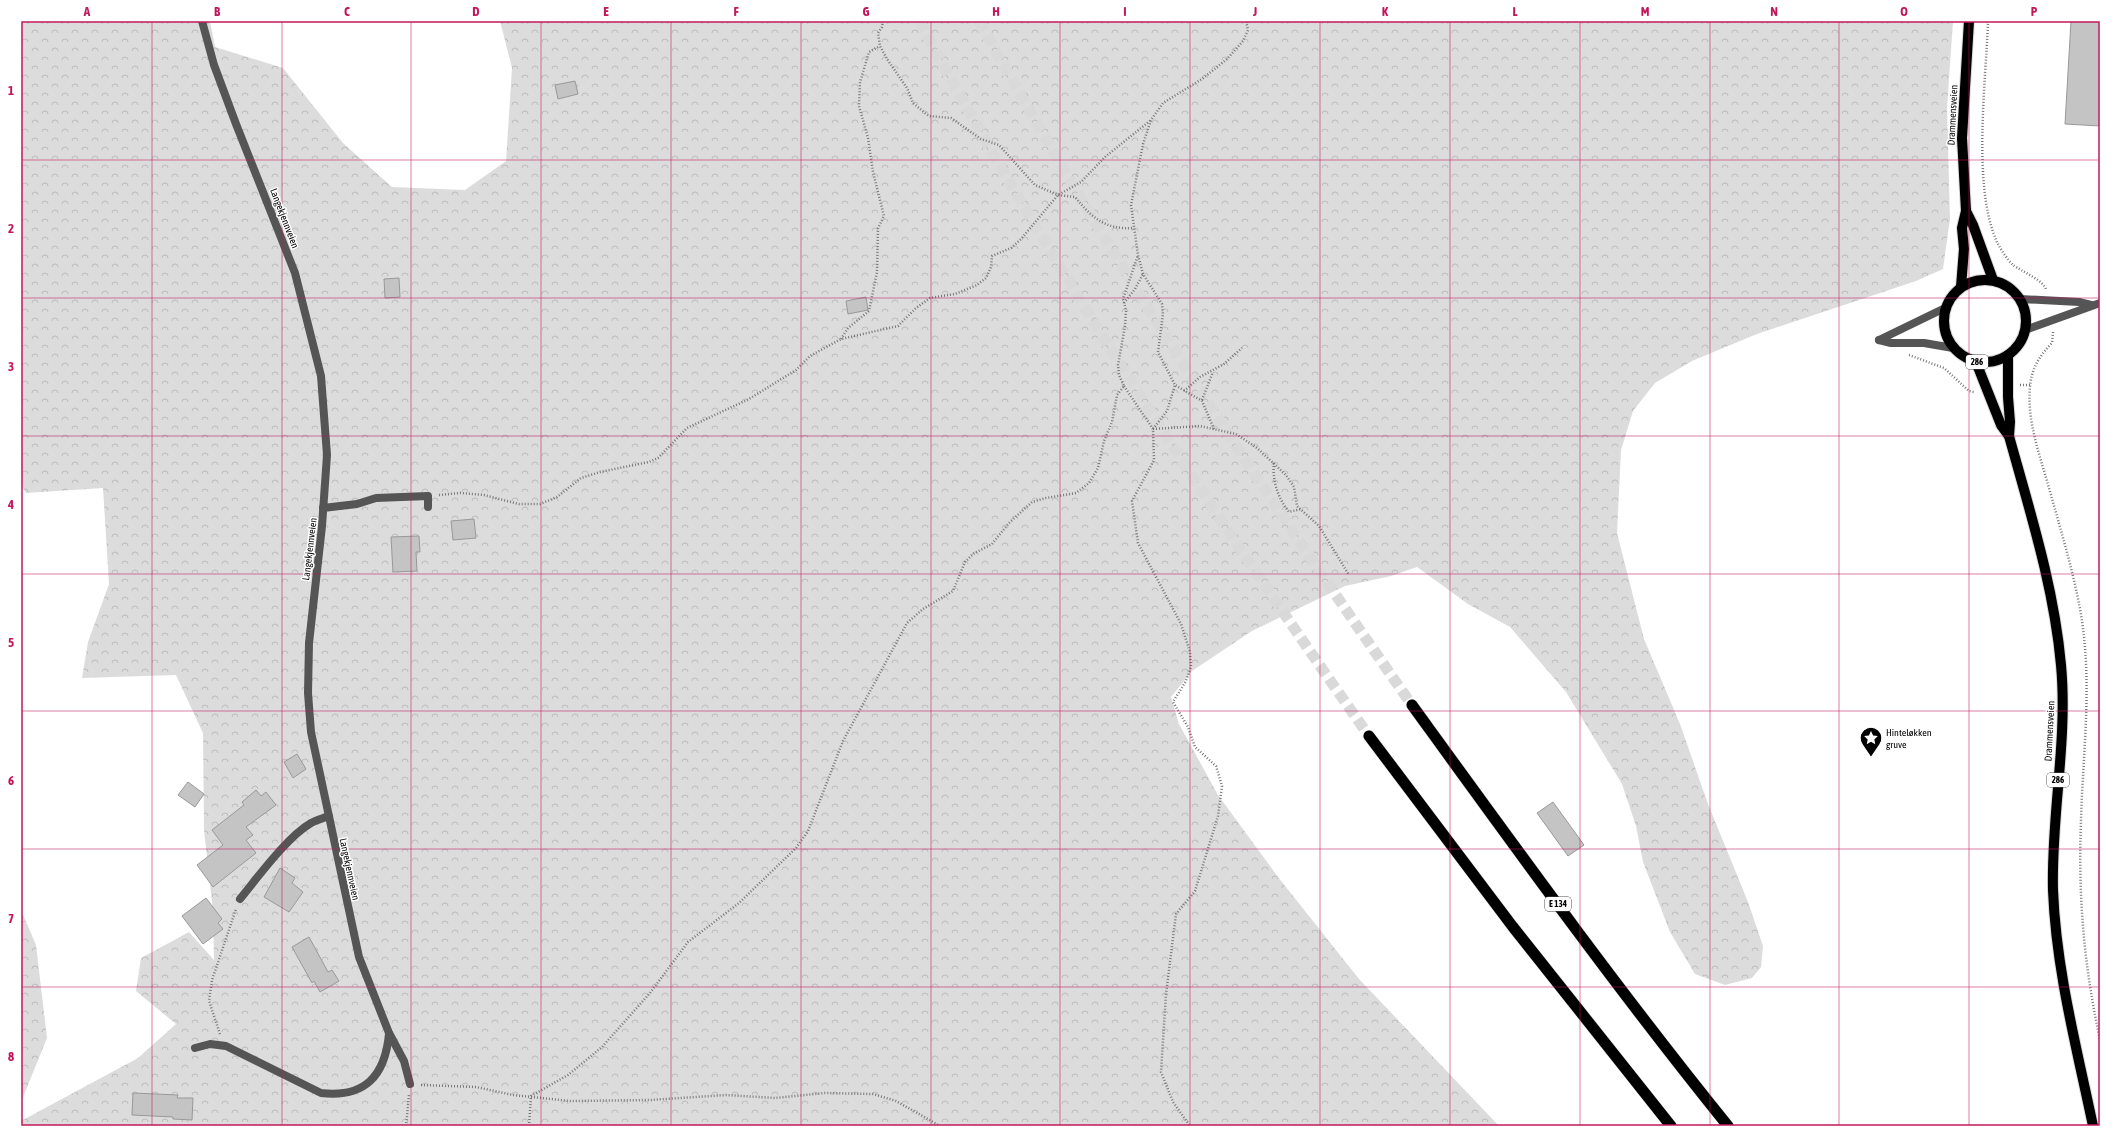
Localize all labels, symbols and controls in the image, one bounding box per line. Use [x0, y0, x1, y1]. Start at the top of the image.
text: A [83, 4, 91, 19]
text: B [214, 4, 221, 19]
text: C [344, 4, 350, 19]
text: D [472, 4, 480, 19]
text: E [603, 4, 609, 19]
text: F [733, 4, 739, 19]
text: G [863, 4, 870, 19]
text: H [992, 4, 1000, 19]
text: I [1123, 4, 1127, 19]
text: J [1252, 4, 1257, 19]
text: K [1382, 4, 1389, 19]
text: L [1512, 4, 1518, 19]
text: M [1641, 4, 1650, 19]
text: N [1770, 4, 1778, 19]
text: O [1900, 4, 1908, 19]
text: P [2031, 4, 2038, 19]
text: 1 [8, 83, 14, 98]
street label: Drammensveien [1945, 84, 1960, 146]
street label: Langekjennveien [268, 187, 301, 250]
text: 2 [8, 221, 14, 236]
road number: 286 [1966, 355, 1988, 369]
text: 3 [8, 359, 14, 374]
text: 4 [7, 497, 14, 512]
street label: Langekjennveien [300, 517, 319, 581]
text: 5 [8, 635, 14, 650]
street label: Drammensveien [2042, 700, 2057, 762]
place icon: Hinteløkken gruve [1858, 725, 1884, 758]
place label: Hinteløkken gruve [1886, 727, 1932, 750]
text: 6 [8, 773, 14, 788]
road number: 286 [2047, 773, 2069, 787]
street label: Langekjennveien [338, 837, 361, 901]
road number: E 134 [1545, 897, 1571, 911]
text: 7 [8, 911, 14, 926]
text: 8 [8, 1049, 14, 1064]

